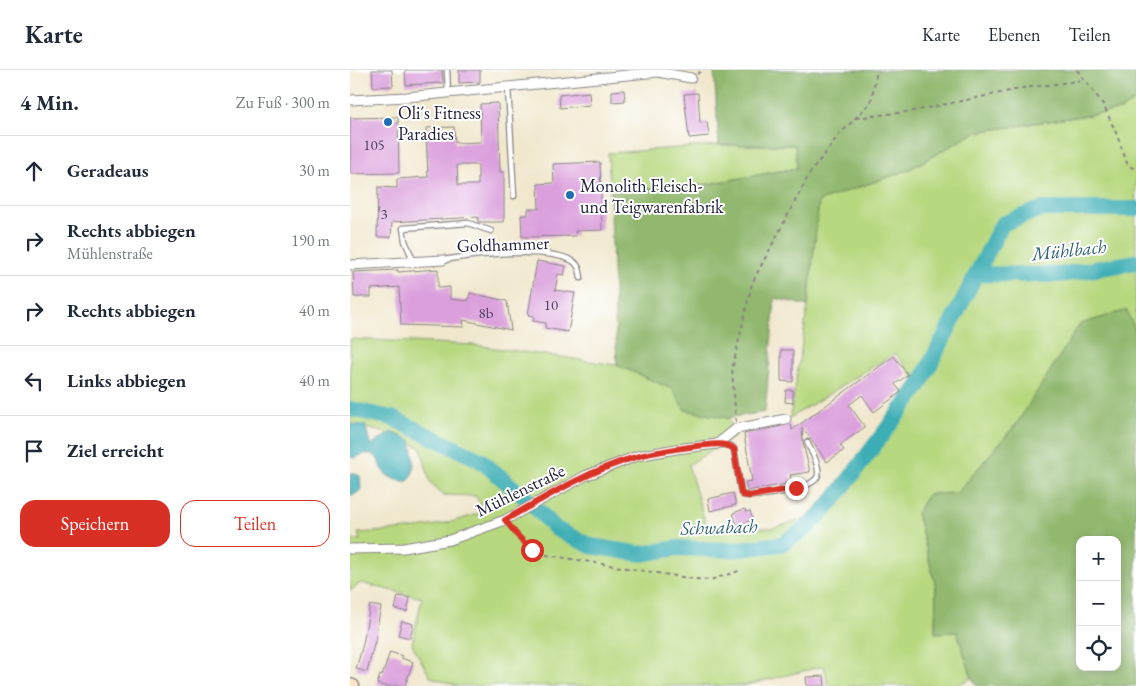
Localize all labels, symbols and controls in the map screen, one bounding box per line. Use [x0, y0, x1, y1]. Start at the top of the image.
text: Karte [25, 19, 83, 50]
text: Karte [922, 23, 960, 46]
text: Ebenen [988, 23, 1041, 46]
text: Teilen [1069, 23, 1111, 46]
text: 4 Min. [20, 89, 79, 116]
text: Zu Fuß · 300 m [236, 92, 330, 113]
place label: Oli´s Fitness Paradies [398, 101, 481, 145]
marker: Oli´s Fitness Paradies [382, 116, 394, 128]
house number: 105 [363, 135, 385, 154]
icon: ahead [20, 157, 48, 185]
text: Geradeaus [67, 158, 149, 183]
text: 30 m [299, 160, 330, 181]
place label: Monolith Fleisch- und Teigwarenfabrik [580, 174, 724, 218]
marker: Monolith Fleisch- und Teigwarenfabrik [564, 189, 576, 201]
house number: 3 [380, 204, 388, 223]
text: Rechts abbiegen [67, 218, 196, 243]
icon: right [20, 227, 48, 255]
text: 190 m [291, 230, 330, 251]
street label: Goldhammer [456, 231, 550, 257]
water label: Mühlbach [1029, 234, 1108, 266]
text: Mühlenstraße [67, 243, 153, 264]
house number: 10 [544, 295, 558, 314]
icon: right [20, 297, 48, 325]
text: Rechts abbiegen [67, 298, 196, 323]
text: 40 m [299, 300, 330, 321]
house number: 8b [479, 303, 494, 322]
icon: left [20, 367, 48, 395]
text: Links abbiegen [67, 368, 186, 393]
text: 40 m [299, 370, 330, 391]
icon: arrive [20, 437, 48, 465]
text: Ziel erreicht [67, 438, 164, 463]
street label: Mühlenstraße [472, 458, 568, 522]
route end [785, 477, 808, 500]
button: Speichern [20, 500, 170, 547]
button: Teilen [180, 500, 330, 547]
water label: Schwabach [679, 513, 758, 541]
map controls [1076, 536, 1121, 671]
button: + [1076, 536, 1121, 581]
route start [521, 539, 544, 562]
button: − [1076, 581, 1121, 626]
button: locate [1076, 626, 1121, 671]

